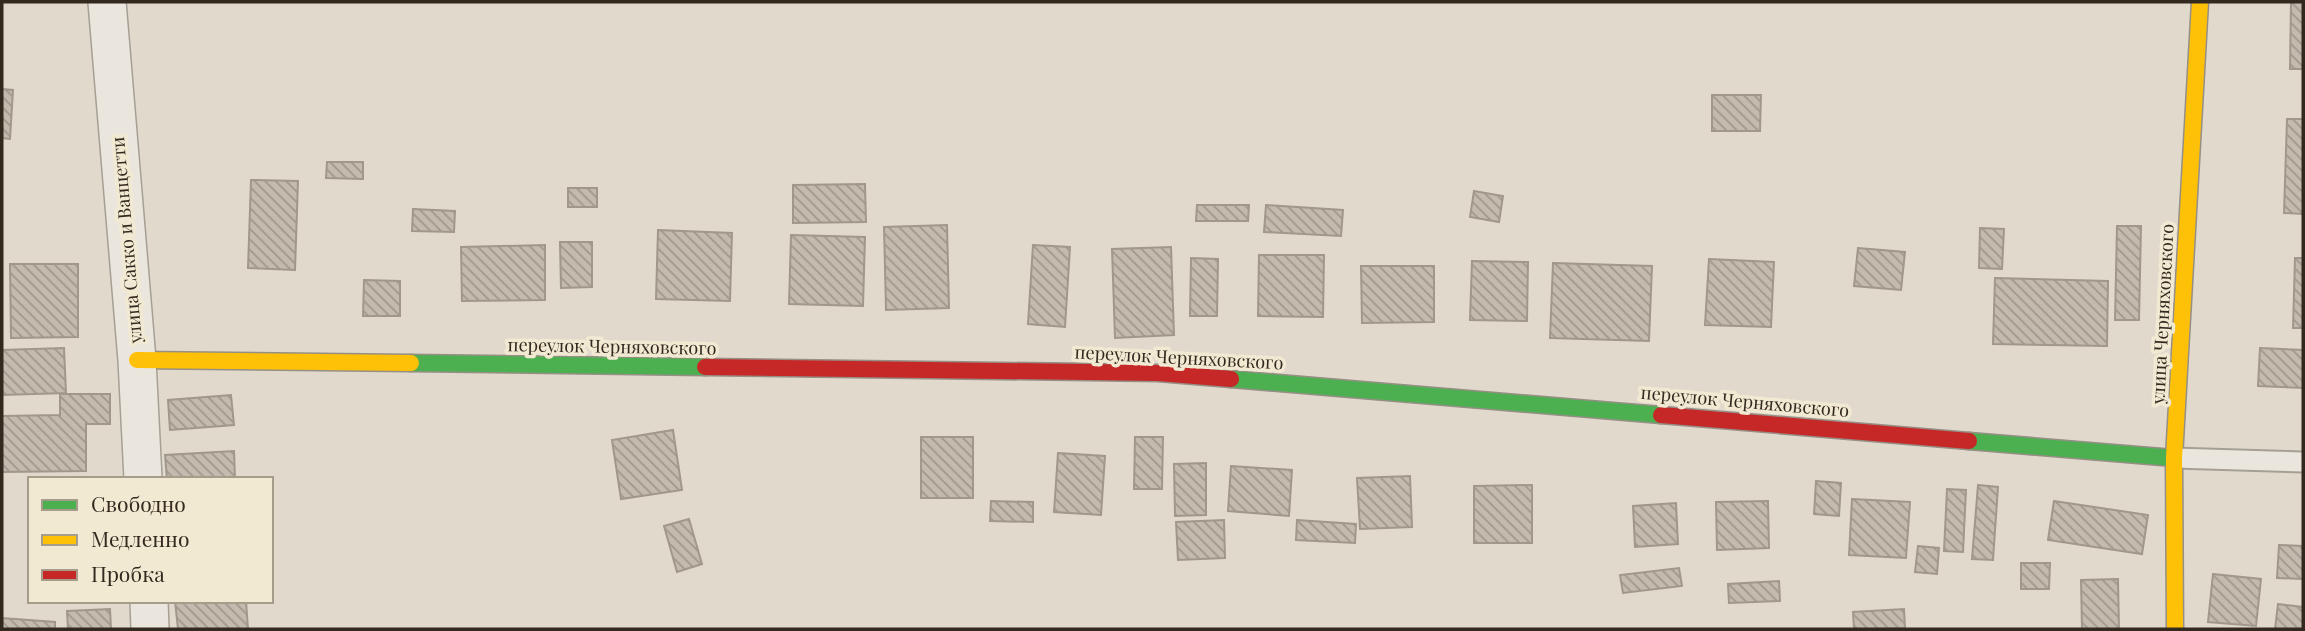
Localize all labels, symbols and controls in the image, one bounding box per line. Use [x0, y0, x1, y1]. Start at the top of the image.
street label: улица Сакко и Ванцетти [105, 136, 147, 345]
street label: улица Черняховского [2145, 223, 2179, 406]
street label: переулок Черняховского [507, 332, 717, 360]
street label: переулок Черняховского [1074, 340, 1284, 374]
street label: переулок Черняховского [1640, 380, 1850, 422]
legend [28, 477, 273, 603]
text: Свободно [91, 489, 186, 517]
text: Медленно [91, 524, 189, 552]
text: Пробка [91, 559, 165, 587]

